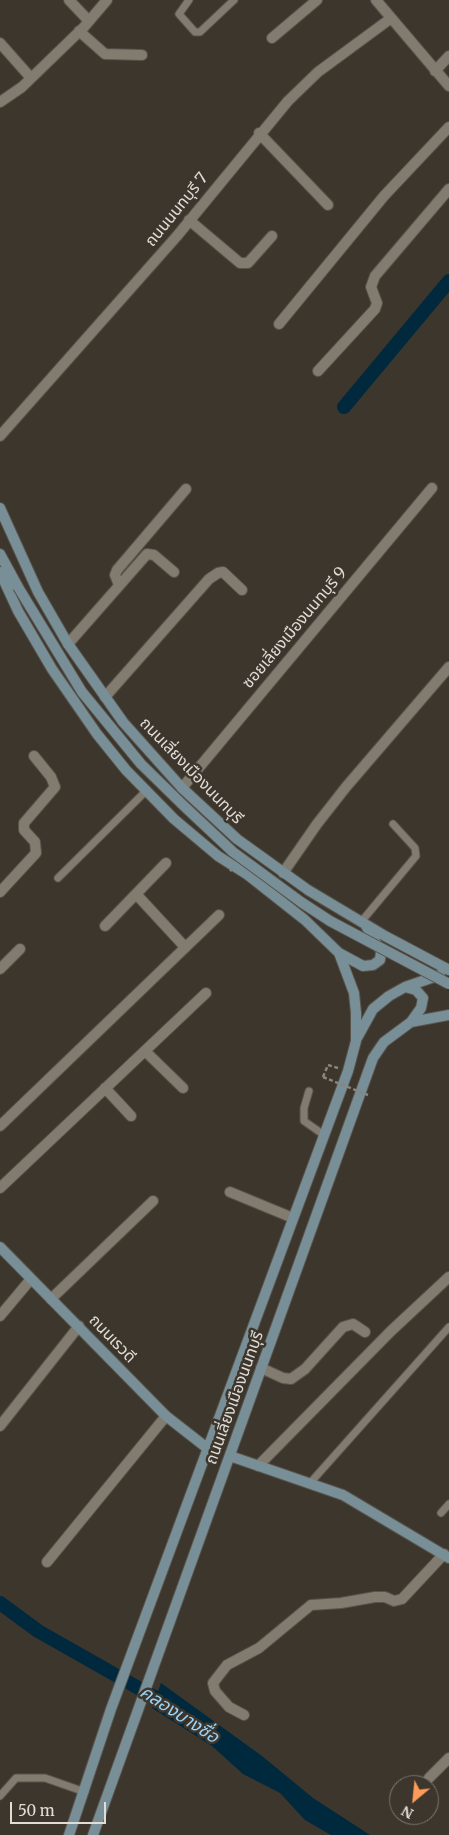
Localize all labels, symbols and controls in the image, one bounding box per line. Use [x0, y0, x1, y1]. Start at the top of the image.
street label: ถนนนนทบุรี 7 [142, 169, 212, 251]
street label: ซอยเลี่ยงเมืองนนทบุรี 9 [239, 564, 351, 692]
street label: ถนนเลี่ยงเมืองนนทบุรี [135, 714, 247, 828]
street label: ถนนเรวดี [84, 1311, 140, 1367]
street label: ถนนเลี่ยงเมืองนนทบุรี [202, 1329, 268, 1467]
water label: คลองบางซื่อ [136, 1682, 222, 1748]
north arrow [389, 1775, 439, 1825]
scale bar [12, 1792, 109, 1824]
text: 50 m [18, 1801, 55, 1820]
text: N [398, 1802, 417, 1823]

